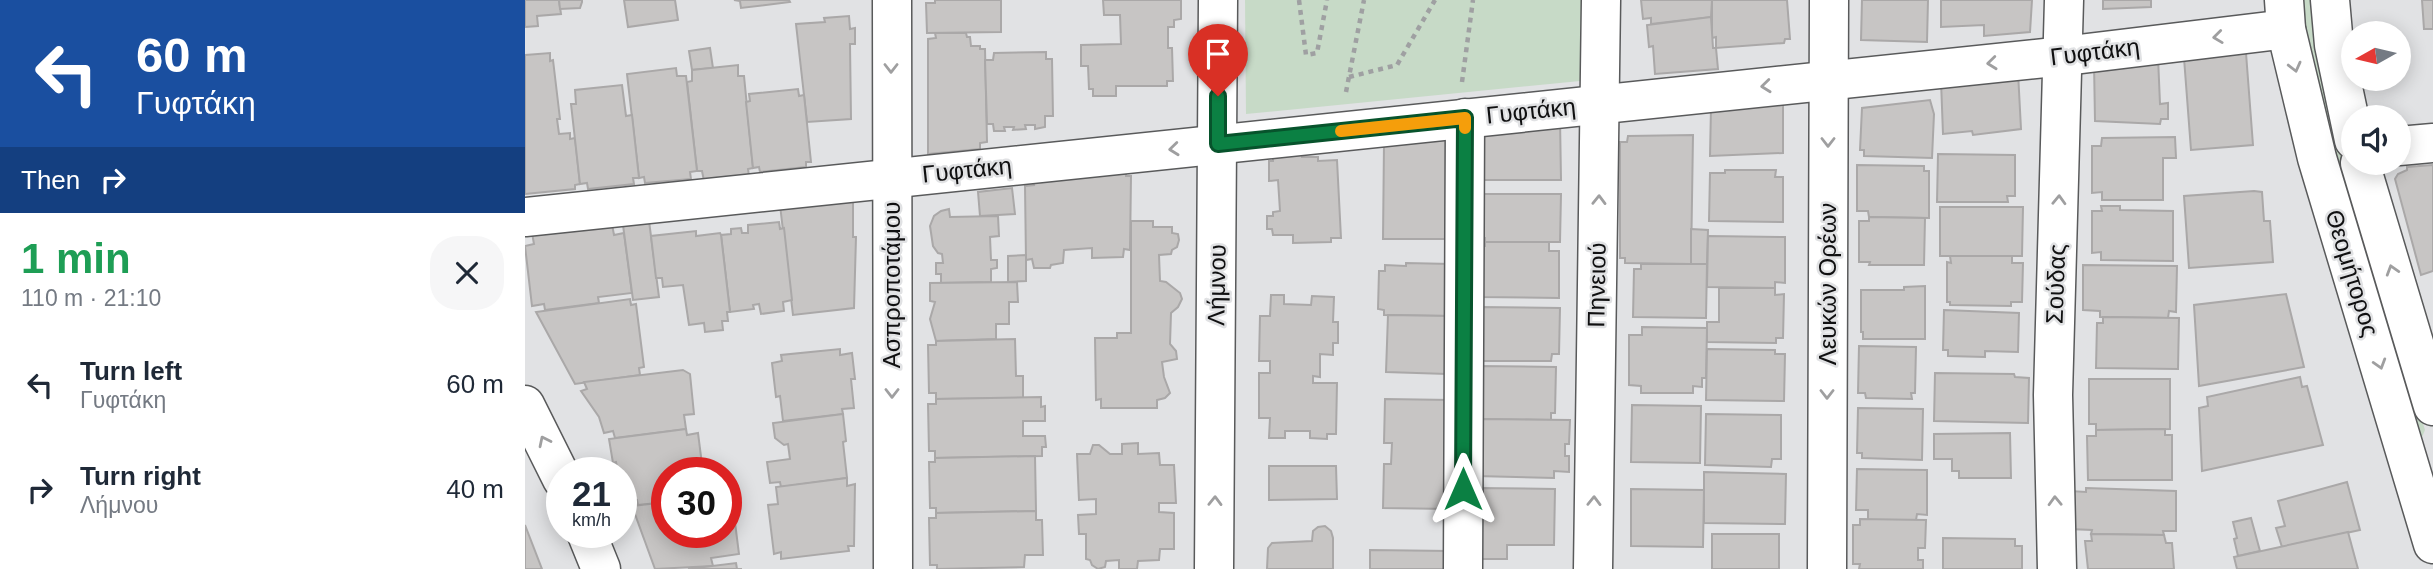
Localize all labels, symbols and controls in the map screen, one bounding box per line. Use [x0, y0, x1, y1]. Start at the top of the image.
north arrow [2341, 21, 2411, 91]
map controls [2341, 21, 2411, 175]
pin [1188, 24, 1248, 96]
icon: left [21, 28, 112, 119]
text: 60 m [136, 28, 248, 82]
one-way arrow [2212, 30, 2224, 45]
street label: Γυφτάκη [2049, 33, 2141, 70]
icon: arrive [1199, 35, 1237, 73]
one-way arrow [1986, 55, 1997, 70]
one-way arrow [2287, 61, 2301, 73]
one-way arrow [884, 63, 899, 74]
one-way arrow [1760, 79, 1772, 94]
text: Γυφτάκη [136, 85, 256, 121]
street label: Γυφτάκη [1485, 92, 1577, 129]
button: sound [2341, 105, 2411, 175]
one-way arrow [1820, 137, 1836, 147]
one-way arrow [1168, 141, 1180, 156]
street label: Γυφτάκη [921, 151, 1013, 188]
icon: right [94, 161, 132, 199]
text: Then [21, 165, 80, 195]
one-way arrow [1591, 194, 1606, 205]
one-way arrow [2051, 194, 2066, 205]
street label: Ασπροποτάμου [878, 202, 905, 368]
street label: Λευκών Ορέων [1814, 203, 1841, 365]
street label: Θεομήτορος [2320, 206, 2385, 339]
text: 1 min [21, 235, 131, 282]
button: close [430, 236, 504, 310]
street label: Πηνειού [1582, 242, 1611, 328]
street label: Σούδας [2041, 243, 2070, 324]
street label: Λήμνου [1202, 244, 1231, 326]
one-way arrow [2386, 264, 2401, 276]
text: 110 m · 21:10 [21, 285, 161, 311]
text: Turn left [80, 356, 182, 386]
one-way arrow [2372, 358, 2386, 370]
icon: left [21, 366, 59, 404]
text: 60 m [446, 369, 504, 399]
text: Γυφτάκη [80, 387, 166, 413]
one-way arrow [884, 389, 900, 399]
one-way arrow [1819, 389, 1835, 399]
one-way arrow [539, 436, 553, 448]
position arrow [1426, 452, 1500, 526]
speed limit sign: 30 [651, 457, 742, 548]
text: Turn right [80, 461, 201, 491]
icon: right [21, 471, 59, 509]
text: 40 m [446, 474, 504, 504]
text: 21 [572, 474, 611, 513]
text: Λήμνου [80, 492, 158, 518]
one-way arrow [1207, 495, 1222, 506]
one-way arrow [1586, 495, 1602, 506]
one-way arrow [2047, 495, 2063, 506]
text: km/h [572, 510, 611, 530]

